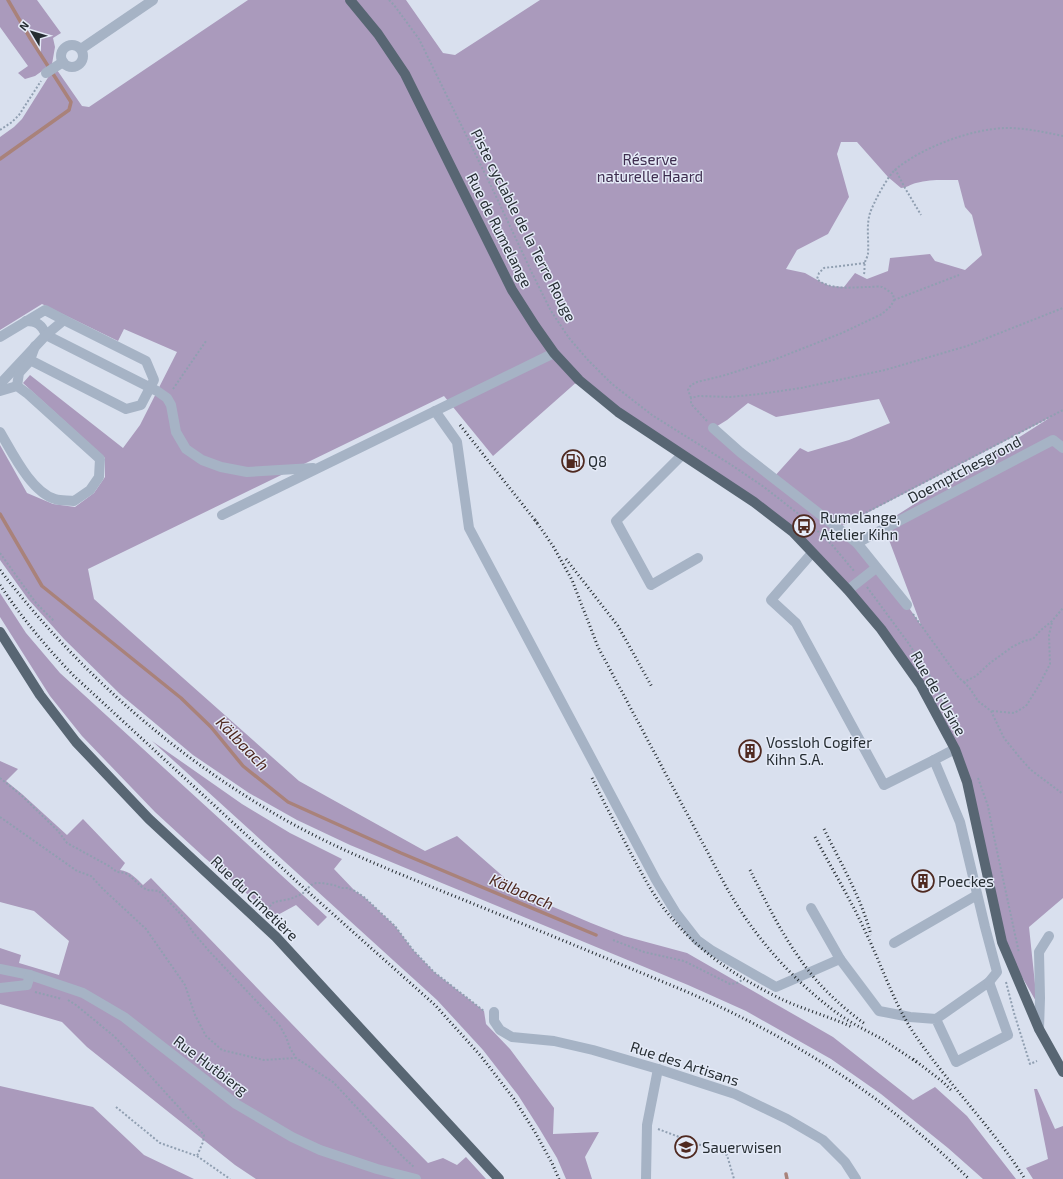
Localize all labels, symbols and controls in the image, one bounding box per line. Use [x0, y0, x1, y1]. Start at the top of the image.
north arrow [12, 12, 52, 52]
text: N [16, 18, 31, 33]
street label: Piste cyclable de la Terre Rouge [468, 126, 580, 324]
park label: Réserve naturelle Haard [597, 150, 703, 185]
street label: Rue de Rumelange [463, 170, 537, 290]
street label: Doemptchesgrond [904, 432, 1024, 506]
fuel station icon: Q8 [560, 448, 586, 474]
place label: Q8 [588, 452, 607, 471]
place label: Rumelange, Atelier Kihn [820, 508, 900, 543]
bus stop icon: Rumelange, Atelier Kihn [791, 513, 817, 539]
street label: Rue de l'Usine [908, 648, 970, 738]
water label: Kälbaach [213, 712, 273, 774]
place label: Vossloh Cogifer Kihn S.A. [766, 733, 872, 768]
building icon: Vossloh Cogifer Kihn S.A. [737, 738, 763, 764]
street label: Rue du Cimetière [208, 852, 302, 944]
building icon: Poeckes [910, 868, 936, 894]
water label: Kälbaach [487, 869, 557, 913]
place label: Poeckes [938, 872, 994, 890]
street label: Rue Hutbierg [170, 1031, 252, 1099]
street label: Rue des Artisans [628, 1037, 742, 1089]
school or university icon: Sauerwisen [673, 1134, 699, 1160]
place label: Sauerwisen [702, 1138, 782, 1156]

